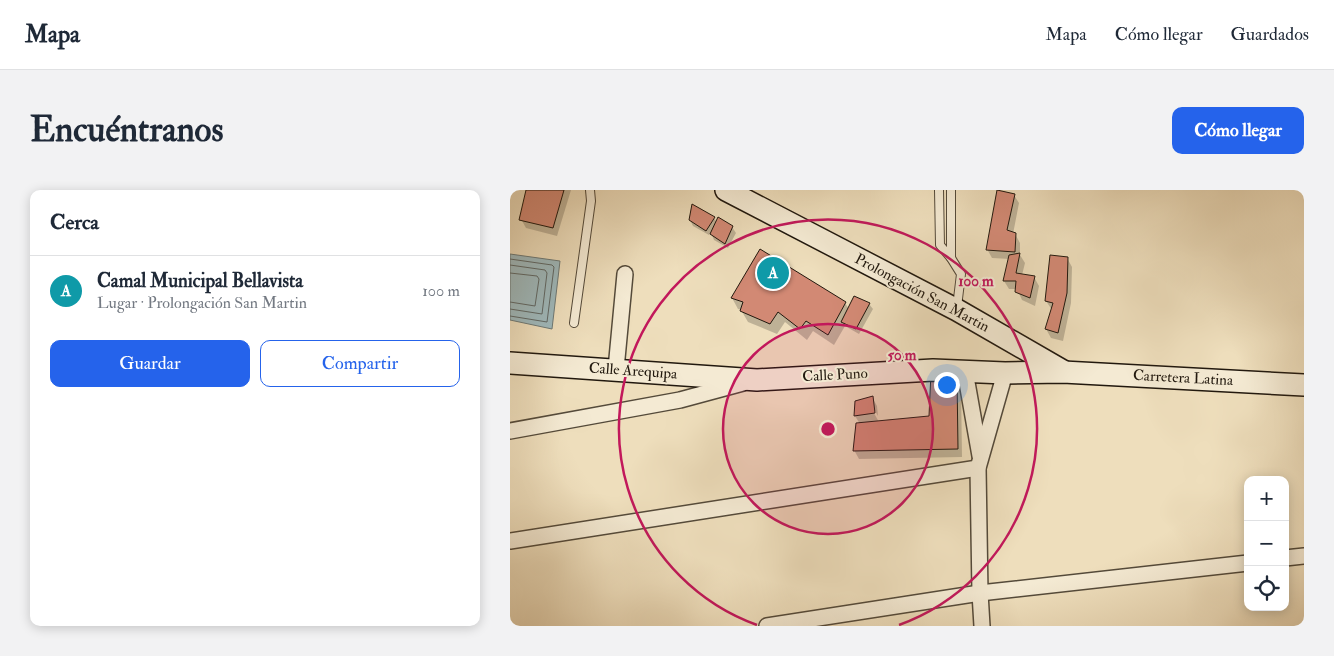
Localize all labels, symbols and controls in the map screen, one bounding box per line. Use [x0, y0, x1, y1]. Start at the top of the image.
text: Mapa [25, 19, 80, 50]
text: Mapa [1046, 23, 1087, 46]
text: Cómo llegar [1115, 23, 1203, 46]
text: Guardados [1231, 23, 1309, 46]
button: Cómo llegar [1172, 107, 1304, 154]
text: Encuéntranos [30, 108, 223, 152]
text: Cerca [50, 209, 99, 236]
street label: Prolongación San Martin [851, 249, 993, 337]
pin: A [757, 254, 789, 292]
text: Camal Municipal Bellavista [97, 269, 303, 293]
text: 100 m [958, 272, 994, 291]
text: A [61, 281, 71, 301]
text: 100 m [422, 281, 460, 301]
text: Lugar · Prolongación San Martin [97, 293, 307, 313]
button: Guardar [50, 340, 250, 387]
button: Compartir [260, 340, 460, 387]
text: 50 m [888, 346, 917, 365]
street label: Calle Arequipa [588, 358, 679, 385]
street label: Calle Puno [802, 364, 868, 386]
street label: Carretera Latina [1132, 366, 1234, 390]
your location [934, 372, 960, 398]
centre of rings [819, 420, 837, 438]
map controls [1244, 476, 1289, 611]
button: + [1244, 476, 1289, 521]
button: − [1244, 521, 1289, 566]
button: locate [1244, 566, 1289, 611]

